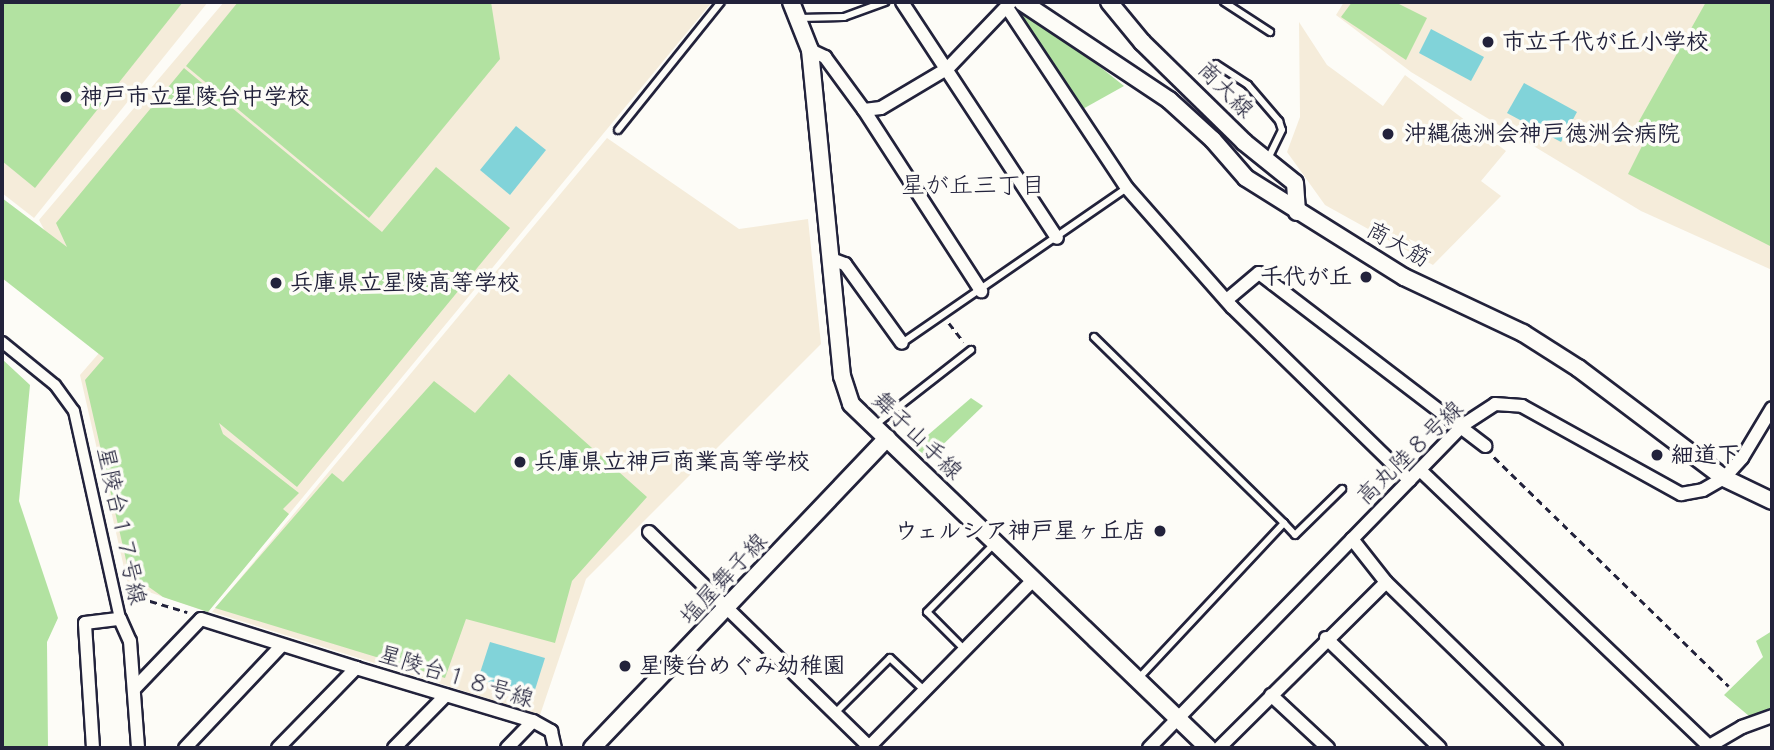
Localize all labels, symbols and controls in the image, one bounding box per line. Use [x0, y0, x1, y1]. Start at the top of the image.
place label: 市立千代が丘小学校 [1502, 28, 1709, 56]
marker: 市立千代が丘小学校 [1480, 34, 1496, 50]
street label: 商大線 [1191, 56, 1259, 124]
place label: 神戸市立星陵台中学校 [80, 83, 310, 111]
marker: 神戸市立星陵台中学校 [58, 89, 74, 105]
place label: 沖縄徳洲会神戸徳洲会病院 [1404, 120, 1680, 148]
marker: 沖縄徳洲会神戸徳洲会病院 [1378, 124, 1398, 144]
district label: 星が丘三丁目 [901, 173, 1045, 201]
street label: 商大筋 [1361, 216, 1435, 274]
place label: 千代が丘 [1260, 263, 1352, 291]
place label: 兵庫県立星陵高等学校 [290, 269, 520, 297]
marker: 千代が丘 [1358, 269, 1374, 285]
marker: 兵庫県立星陵高等学校 [268, 275, 284, 291]
street label: 舞子山手線 [866, 386, 968, 486]
street label: 高丸陸８号線 [1351, 395, 1469, 511]
place label: 細道下 [1671, 441, 1740, 469]
street label: 星陵台１７号線 [91, 444, 151, 608]
marker: 細道下 [1649, 447, 1665, 463]
place label: 兵庫県立神戸商業高等学校 [534, 448, 810, 476]
marker: 兵庫県立神戸商業高等学校 [512, 454, 528, 470]
place label: ウェルシア神戸星ヶ丘店 [893, 517, 1146, 545]
marker: ウェルシア神戸星ヶ丘店 [1152, 523, 1168, 539]
street label: 塩屋舞子線 [675, 528, 773, 630]
street label: 星陵台１８号線 [375, 640, 537, 714]
place label: 星陵台めぐみ幼稚園 [639, 652, 846, 680]
marker: 星陵台めぐみ幼稚園 [617, 658, 633, 674]

